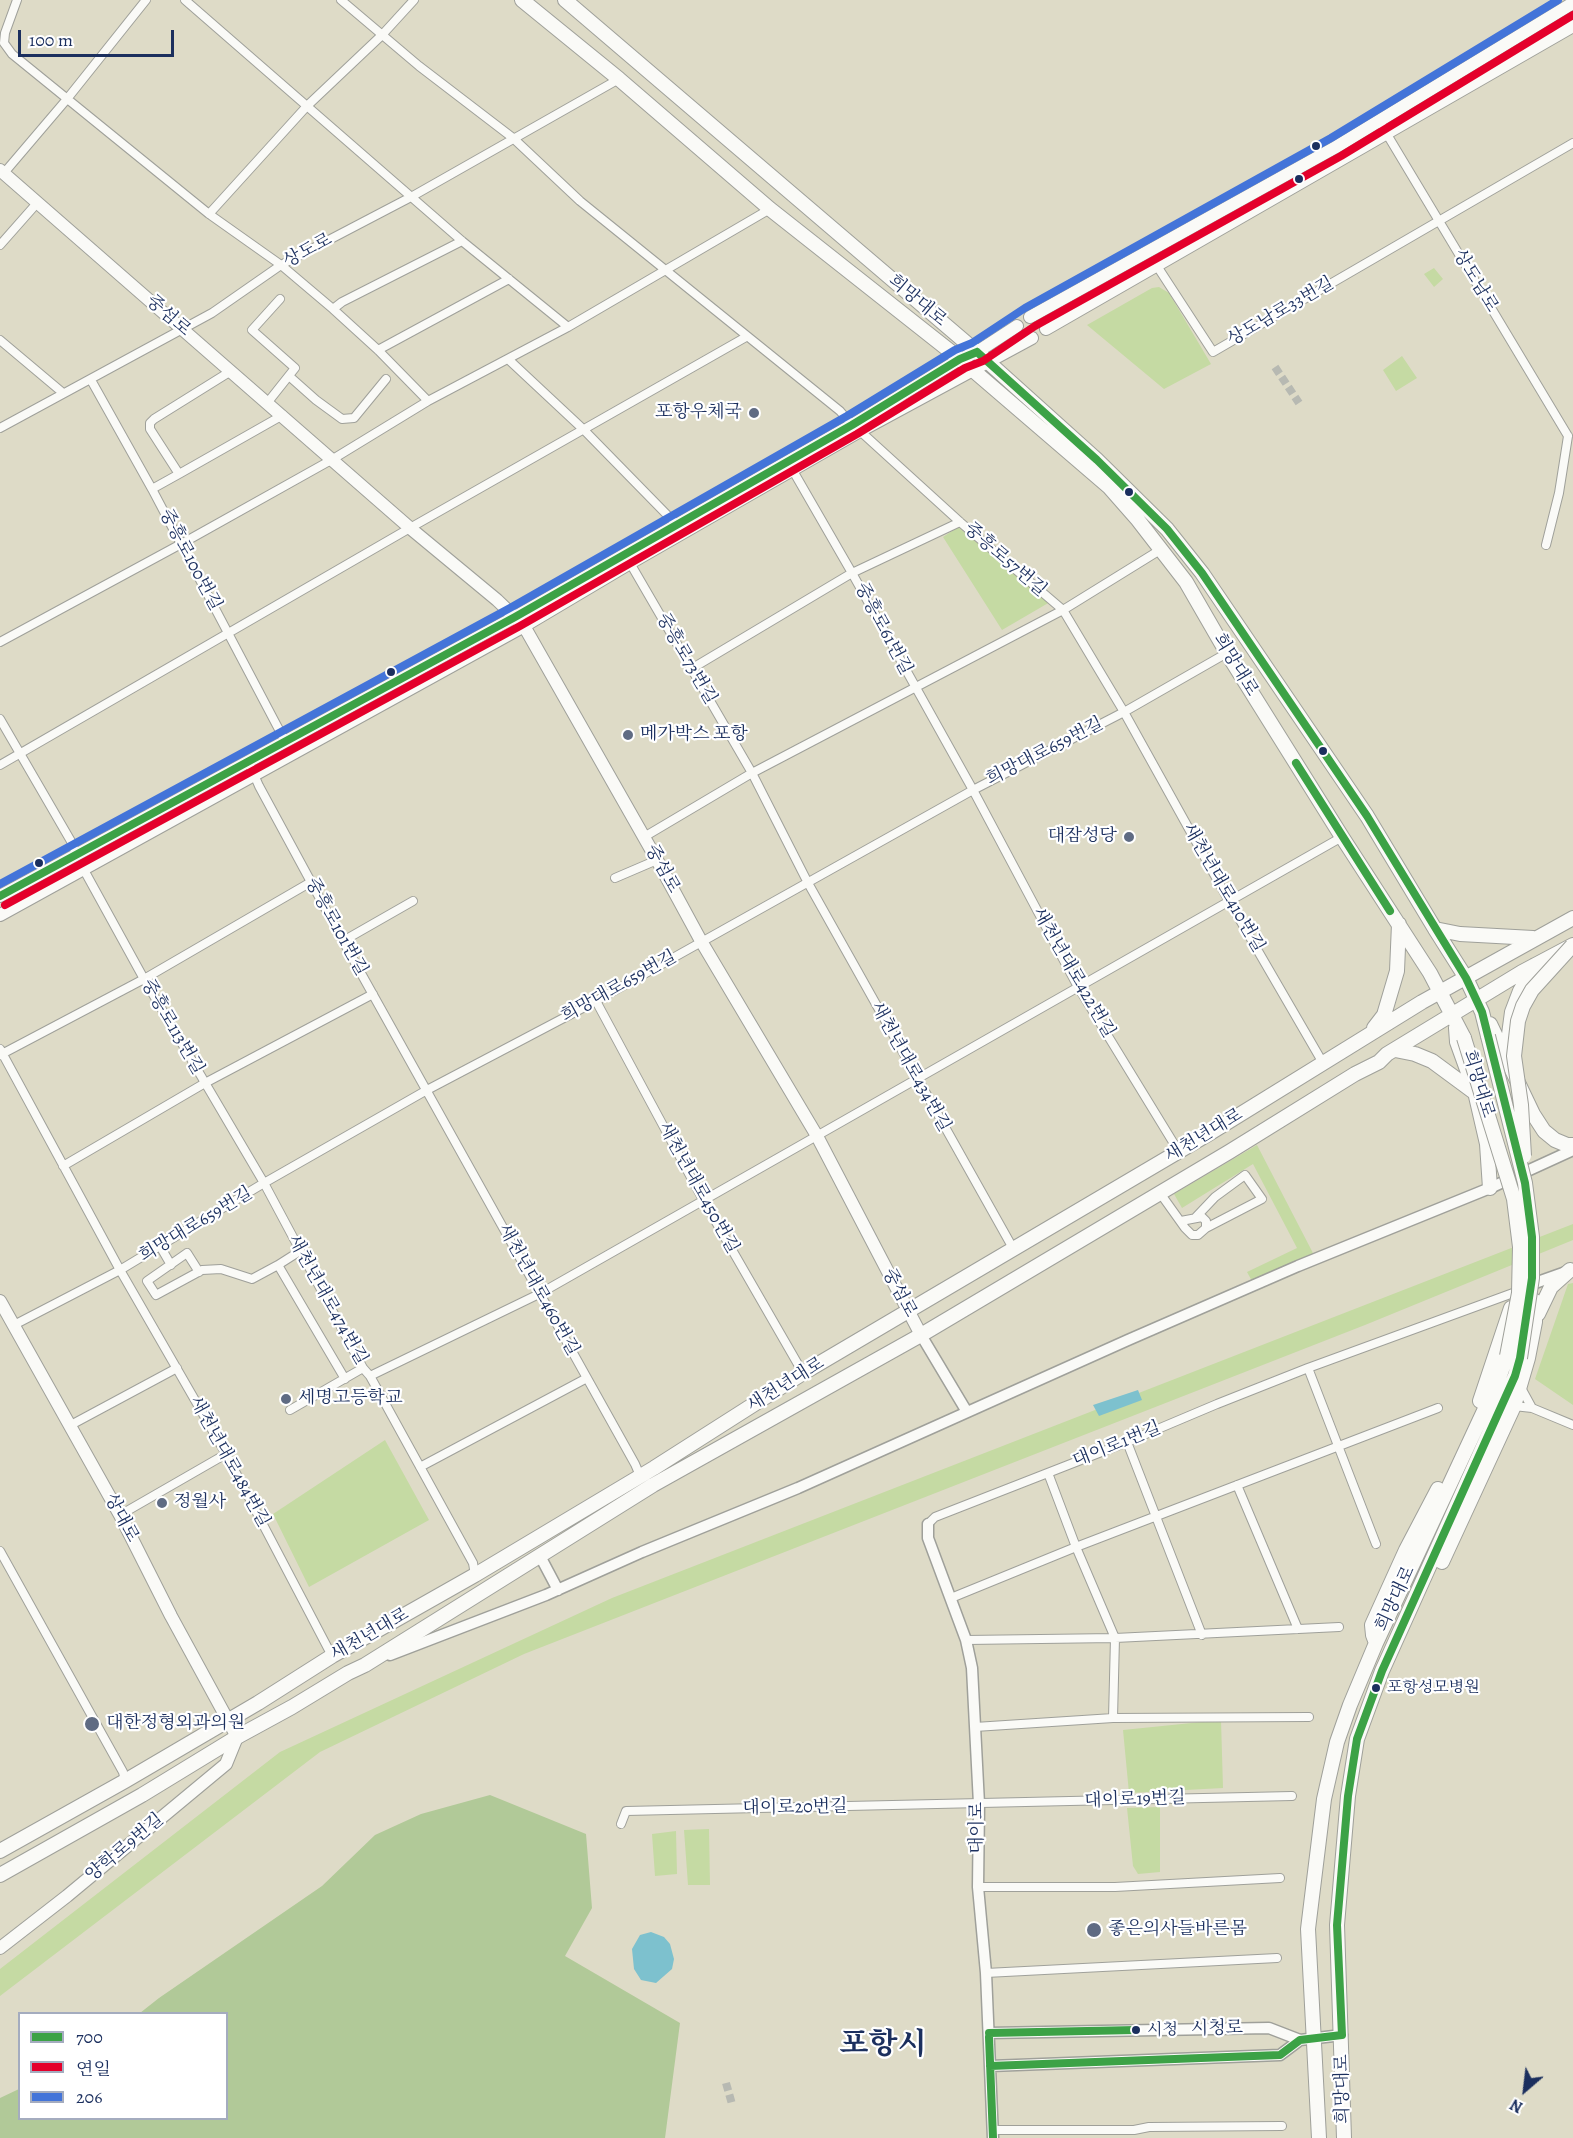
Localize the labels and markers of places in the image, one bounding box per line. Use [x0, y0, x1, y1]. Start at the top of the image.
unlabelled marker [1310, 140, 1322, 152]
unlabelled marker [1293, 173, 1305, 185]
place label: 포항우체국 [655, 402, 742, 424]
marker: 포항우체국 [747, 406, 761, 420]
unlabelled marker [1123, 486, 1135, 498]
unlabelled marker [385, 666, 397, 678]
place label: 메가박스 포항 [640, 724, 748, 746]
marker: 메가박스 포항 [621, 728, 635, 742]
unlabelled marker [1317, 745, 1329, 757]
place label: 대잠성당 [1047, 826, 1117, 848]
marker: 대잠성당 [1122, 830, 1136, 844]
unlabelled marker [33, 857, 45, 869]
place label: 세명고등학교 [298, 1388, 402, 1410]
marker: 세명고등학교 [279, 1392, 293, 1406]
place label: 정월사 [174, 1492, 226, 1514]
marker: 정월사 [155, 1496, 169, 1510]
place label: 포항성모병원 [1387, 1678, 1480, 1698]
marker: 포항성모병원 [1370, 1682, 1382, 1694]
place label: 대한정형외과의원 [106, 1713, 245, 1735]
marker: 대한정형외과의원 [83, 1715, 101, 1733]
place label: 좋은의사들바른몸 [1108, 1919, 1247, 1941]
marker: 좋은의사들바른몸 [1085, 1921, 1103, 1939]
place label: 시청 [1147, 2020, 1178, 2040]
marker: 시청 [1130, 2024, 1142, 2036]

